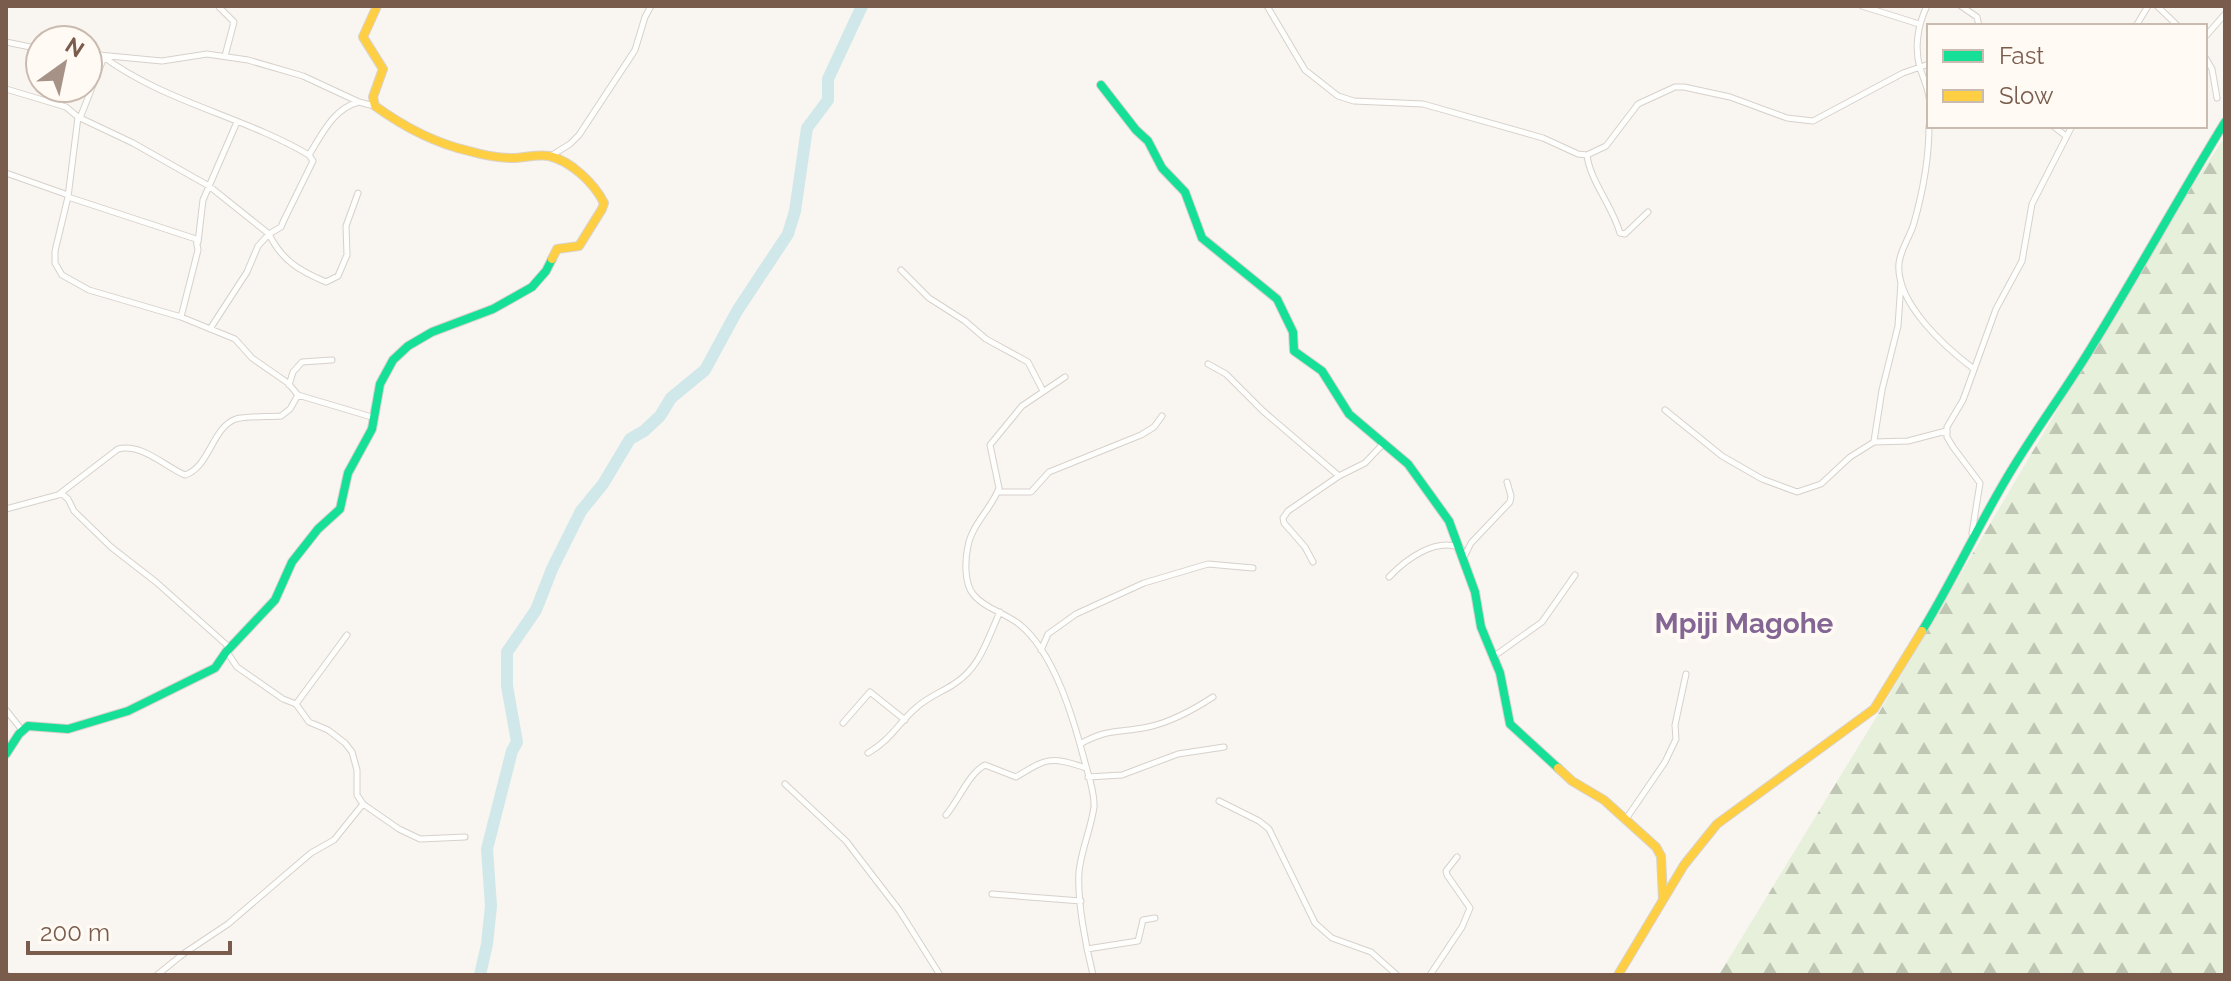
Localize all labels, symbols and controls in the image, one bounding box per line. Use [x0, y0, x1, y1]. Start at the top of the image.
north arrow [24, 24, 104, 104]
legend [1927, 24, 2207, 128]
text: N [61, 32, 89, 63]
text: Fast [1999, 41, 2044, 70]
text: Slow [1999, 81, 2054, 110]
district label: Mpiji Magohe [1655, 607, 1834, 640]
scale bar [28, 905, 230, 955]
text: 200 m [40, 918, 110, 947]

